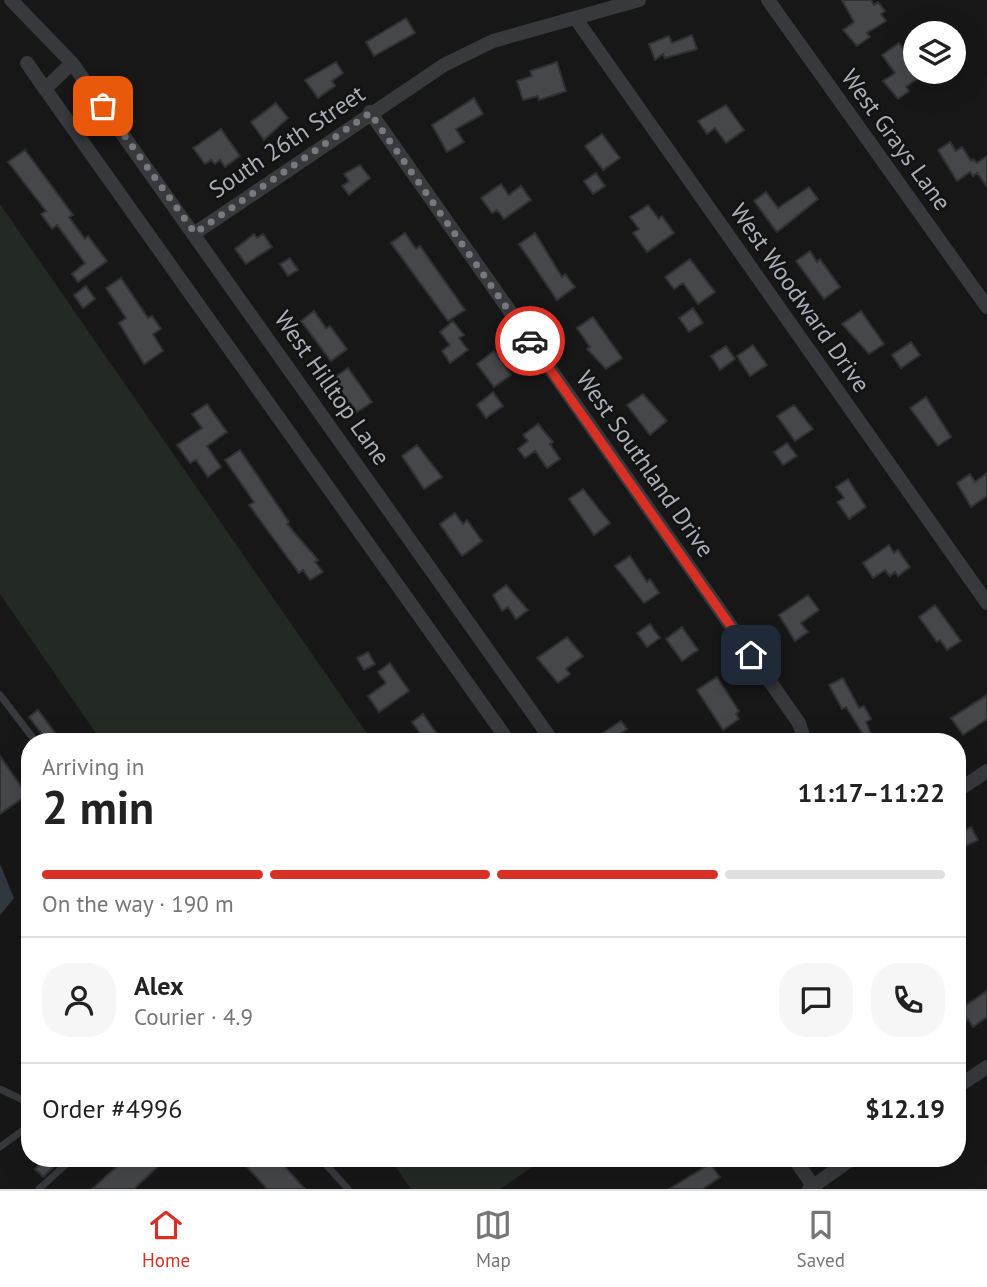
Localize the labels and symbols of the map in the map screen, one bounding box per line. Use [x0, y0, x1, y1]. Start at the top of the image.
street label: West Grays Lane [835, 63, 958, 216]
pin [73, 76, 133, 136]
street label: South 26th Street [203, 78, 371, 205]
street label: West Woodward Drive [724, 197, 877, 398]
street label: West Hilltop Lane [268, 304, 397, 471]
courier [495, 306, 565, 376]
street label: West Southland Drive [569, 364, 721, 563]
pin [721, 625, 781, 685]

